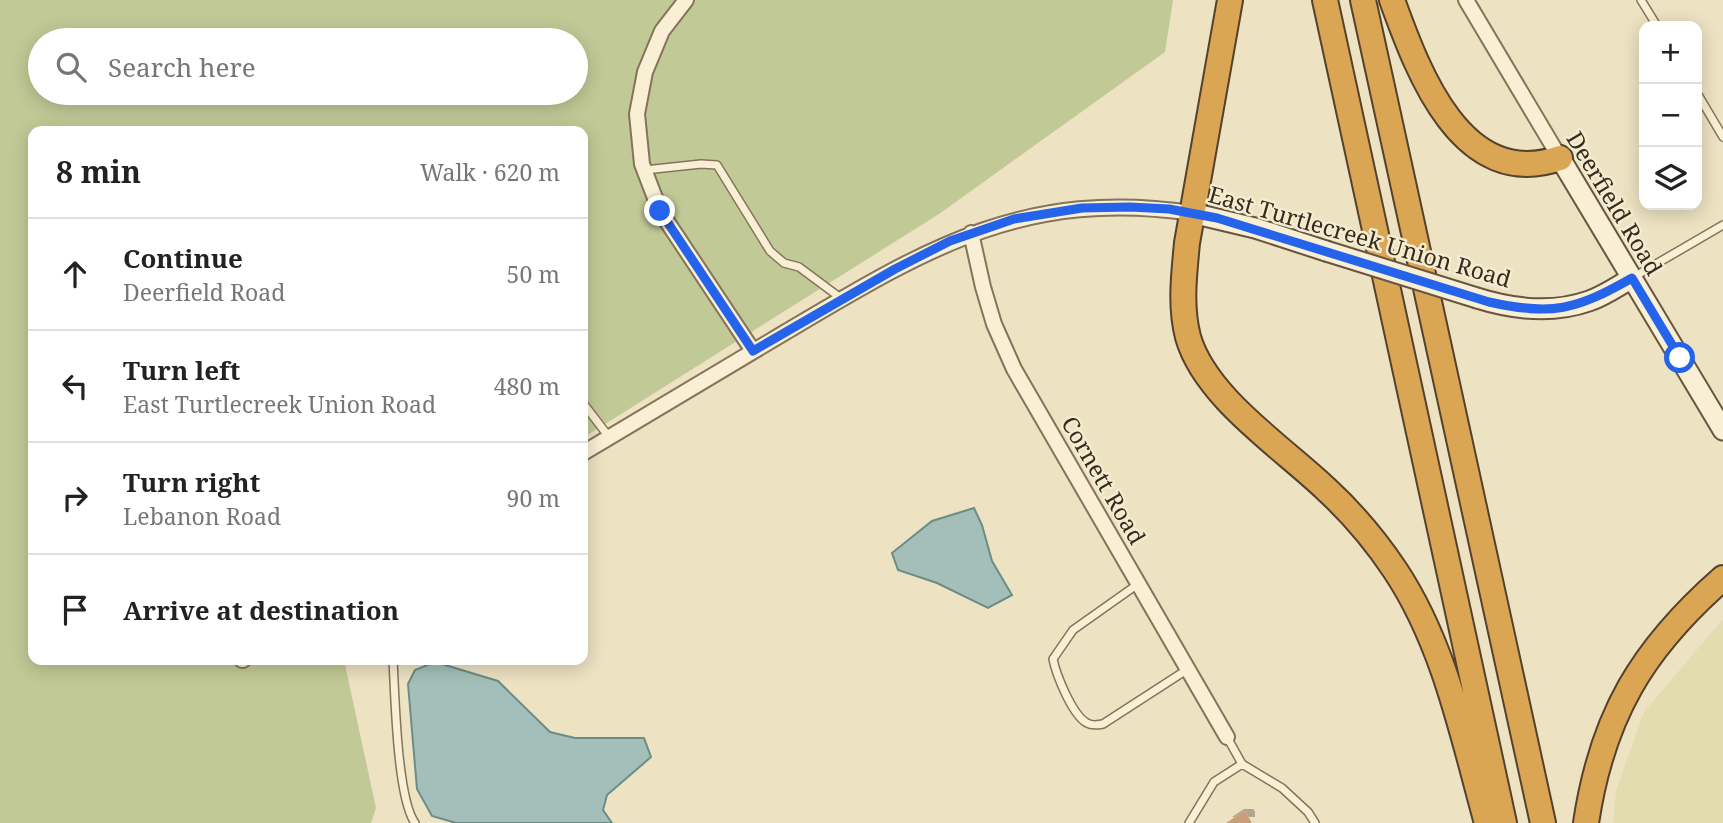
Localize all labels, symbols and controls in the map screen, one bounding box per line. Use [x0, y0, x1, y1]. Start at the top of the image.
map controls [1639, 21, 1702, 210]
button: + [1639, 21, 1702, 84]
search box [28, 28, 588, 105]
icon: search [52, 48, 90, 86]
text: Search here [108, 49, 256, 85]
button: − [1639, 84, 1702, 147]
street label: Deerfield Road [1559, 125, 1671, 281]
button: layers [1639, 147, 1702, 210]
text: 8 min [56, 151, 141, 192]
text: Walk · 620 m [420, 156, 560, 188]
street label: East Turtlecreek Union Road [1205, 177, 1515, 295]
route end [644, 195, 675, 226]
text: Continue [123, 240, 243, 276]
icon: ahead [56, 255, 94, 293]
text: 50 m [507, 258, 560, 290]
text: Deerfield Road [123, 276, 285, 308]
route start [1664, 342, 1695, 373]
text: Turn left [123, 352, 240, 388]
icon: left [56, 367, 94, 405]
text: 480 m [494, 370, 560, 402]
text: East Turtlecreek Union Road [123, 388, 436, 420]
street label: Cornett Road [1054, 410, 1154, 550]
text: Turn right [123, 464, 260, 500]
icon: right [56, 479, 94, 517]
text: 90 m [507, 482, 560, 514]
text: Lebanon Road [123, 500, 281, 532]
icon: arrive [56, 591, 94, 629]
text: Arrive at destination [123, 592, 399, 628]

